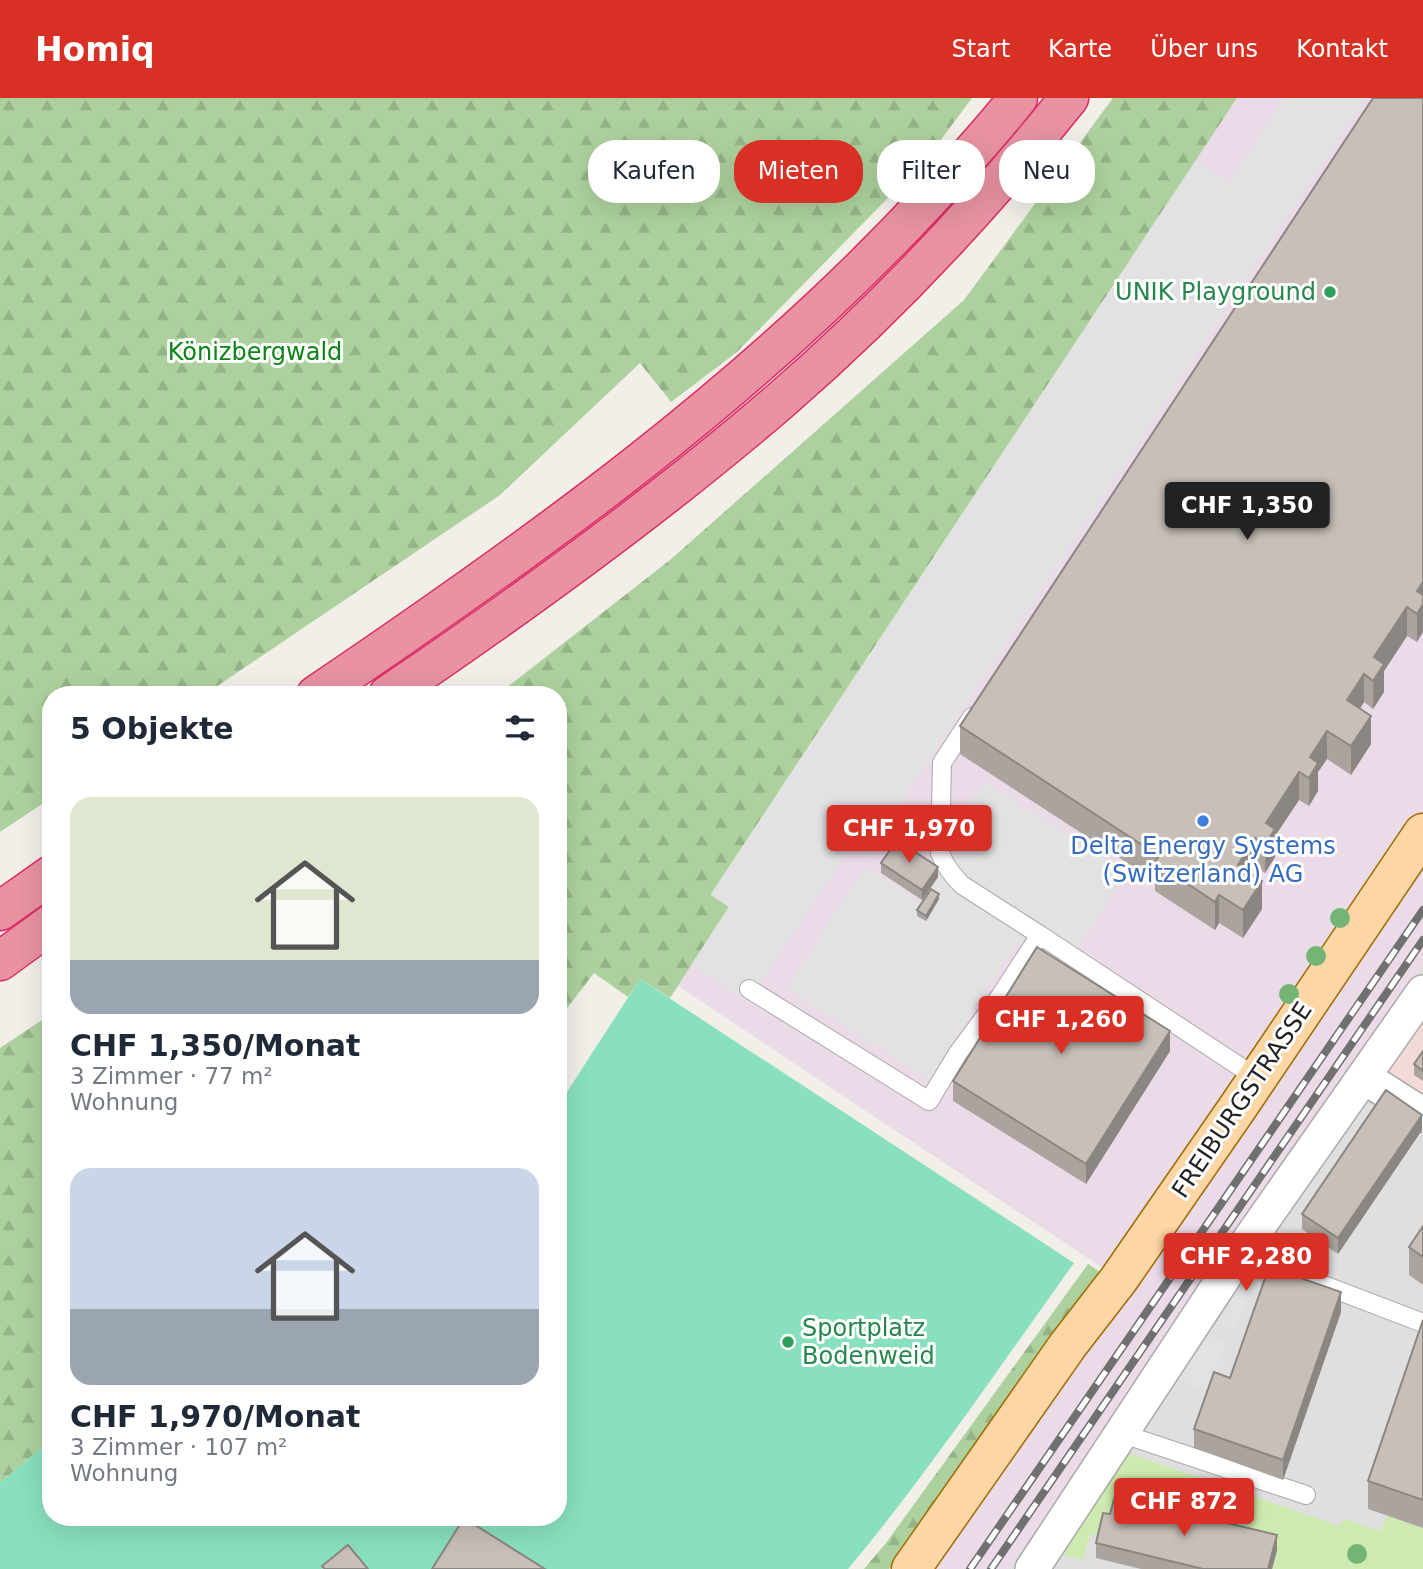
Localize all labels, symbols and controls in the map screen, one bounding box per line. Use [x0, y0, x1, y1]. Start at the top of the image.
text: Homiq [35, 30, 155, 69]
text: Start [951, 35, 1010, 63]
text: Karte [1048, 35, 1112, 63]
text: Über uns [1150, 35, 1258, 63]
text: Kontakt [1296, 35, 1388, 63]
chip: Kaufen [588, 140, 720, 203]
chip: Mieten [734, 140, 863, 203]
chip: Filter [877, 140, 985, 203]
chip: Neu [999, 140, 1095, 203]
place label: UNIK Playground [1115, 278, 1316, 306]
marker: UNIK Playground [1322, 284, 1338, 300]
park label: Könizbergwald [168, 338, 342, 366]
pin: CHF 1,350 [1167, 482, 1327, 542]
text: CHF 1,350 [1181, 492, 1313, 518]
icon: filters [501, 709, 539, 747]
text: 5 Objekte [70, 711, 234, 746]
pin: CHF 1,970 [829, 806, 989, 865]
marker: Delta Energy Systems (Switzerland) AG [1195, 813, 1211, 829]
text: CHF 1,970 [843, 815, 975, 841]
place label: Delta Energy Systems (Switzerland) AG [1070, 832, 1336, 888]
icon: home [242, 842, 368, 968]
pin: CHF 1,260 [981, 996, 1141, 1056]
street label: FREIBURGSTRASSE [1166, 997, 1318, 1203]
text: CHF 1,260 [995, 1006, 1127, 1032]
text: CHF 1,350/Monat [70, 1028, 360, 1063]
text: 3 Zimmer · 77 m² [70, 1063, 273, 1089]
text: Wohnung [70, 1089, 178, 1115]
icon: home [242, 1213, 368, 1339]
pin: CHF 2,280 [1166, 1234, 1326, 1293]
text: CHF 2,280 [1180, 1243, 1312, 1269]
place label: Sportplatz Bodenweid [802, 1314, 935, 1370]
marker: Sportplatz Bodenweid [780, 1334, 796, 1350]
text: CHF 1,970/Monat [70, 1399, 360, 1434]
text: 3 Zimmer · 107 m² [70, 1434, 287, 1460]
text: Wohnung [70, 1460, 178, 1486]
pin: CHF 872 [1119, 1478, 1249, 1538]
text: CHF 872 [1130, 1488, 1238, 1514]

